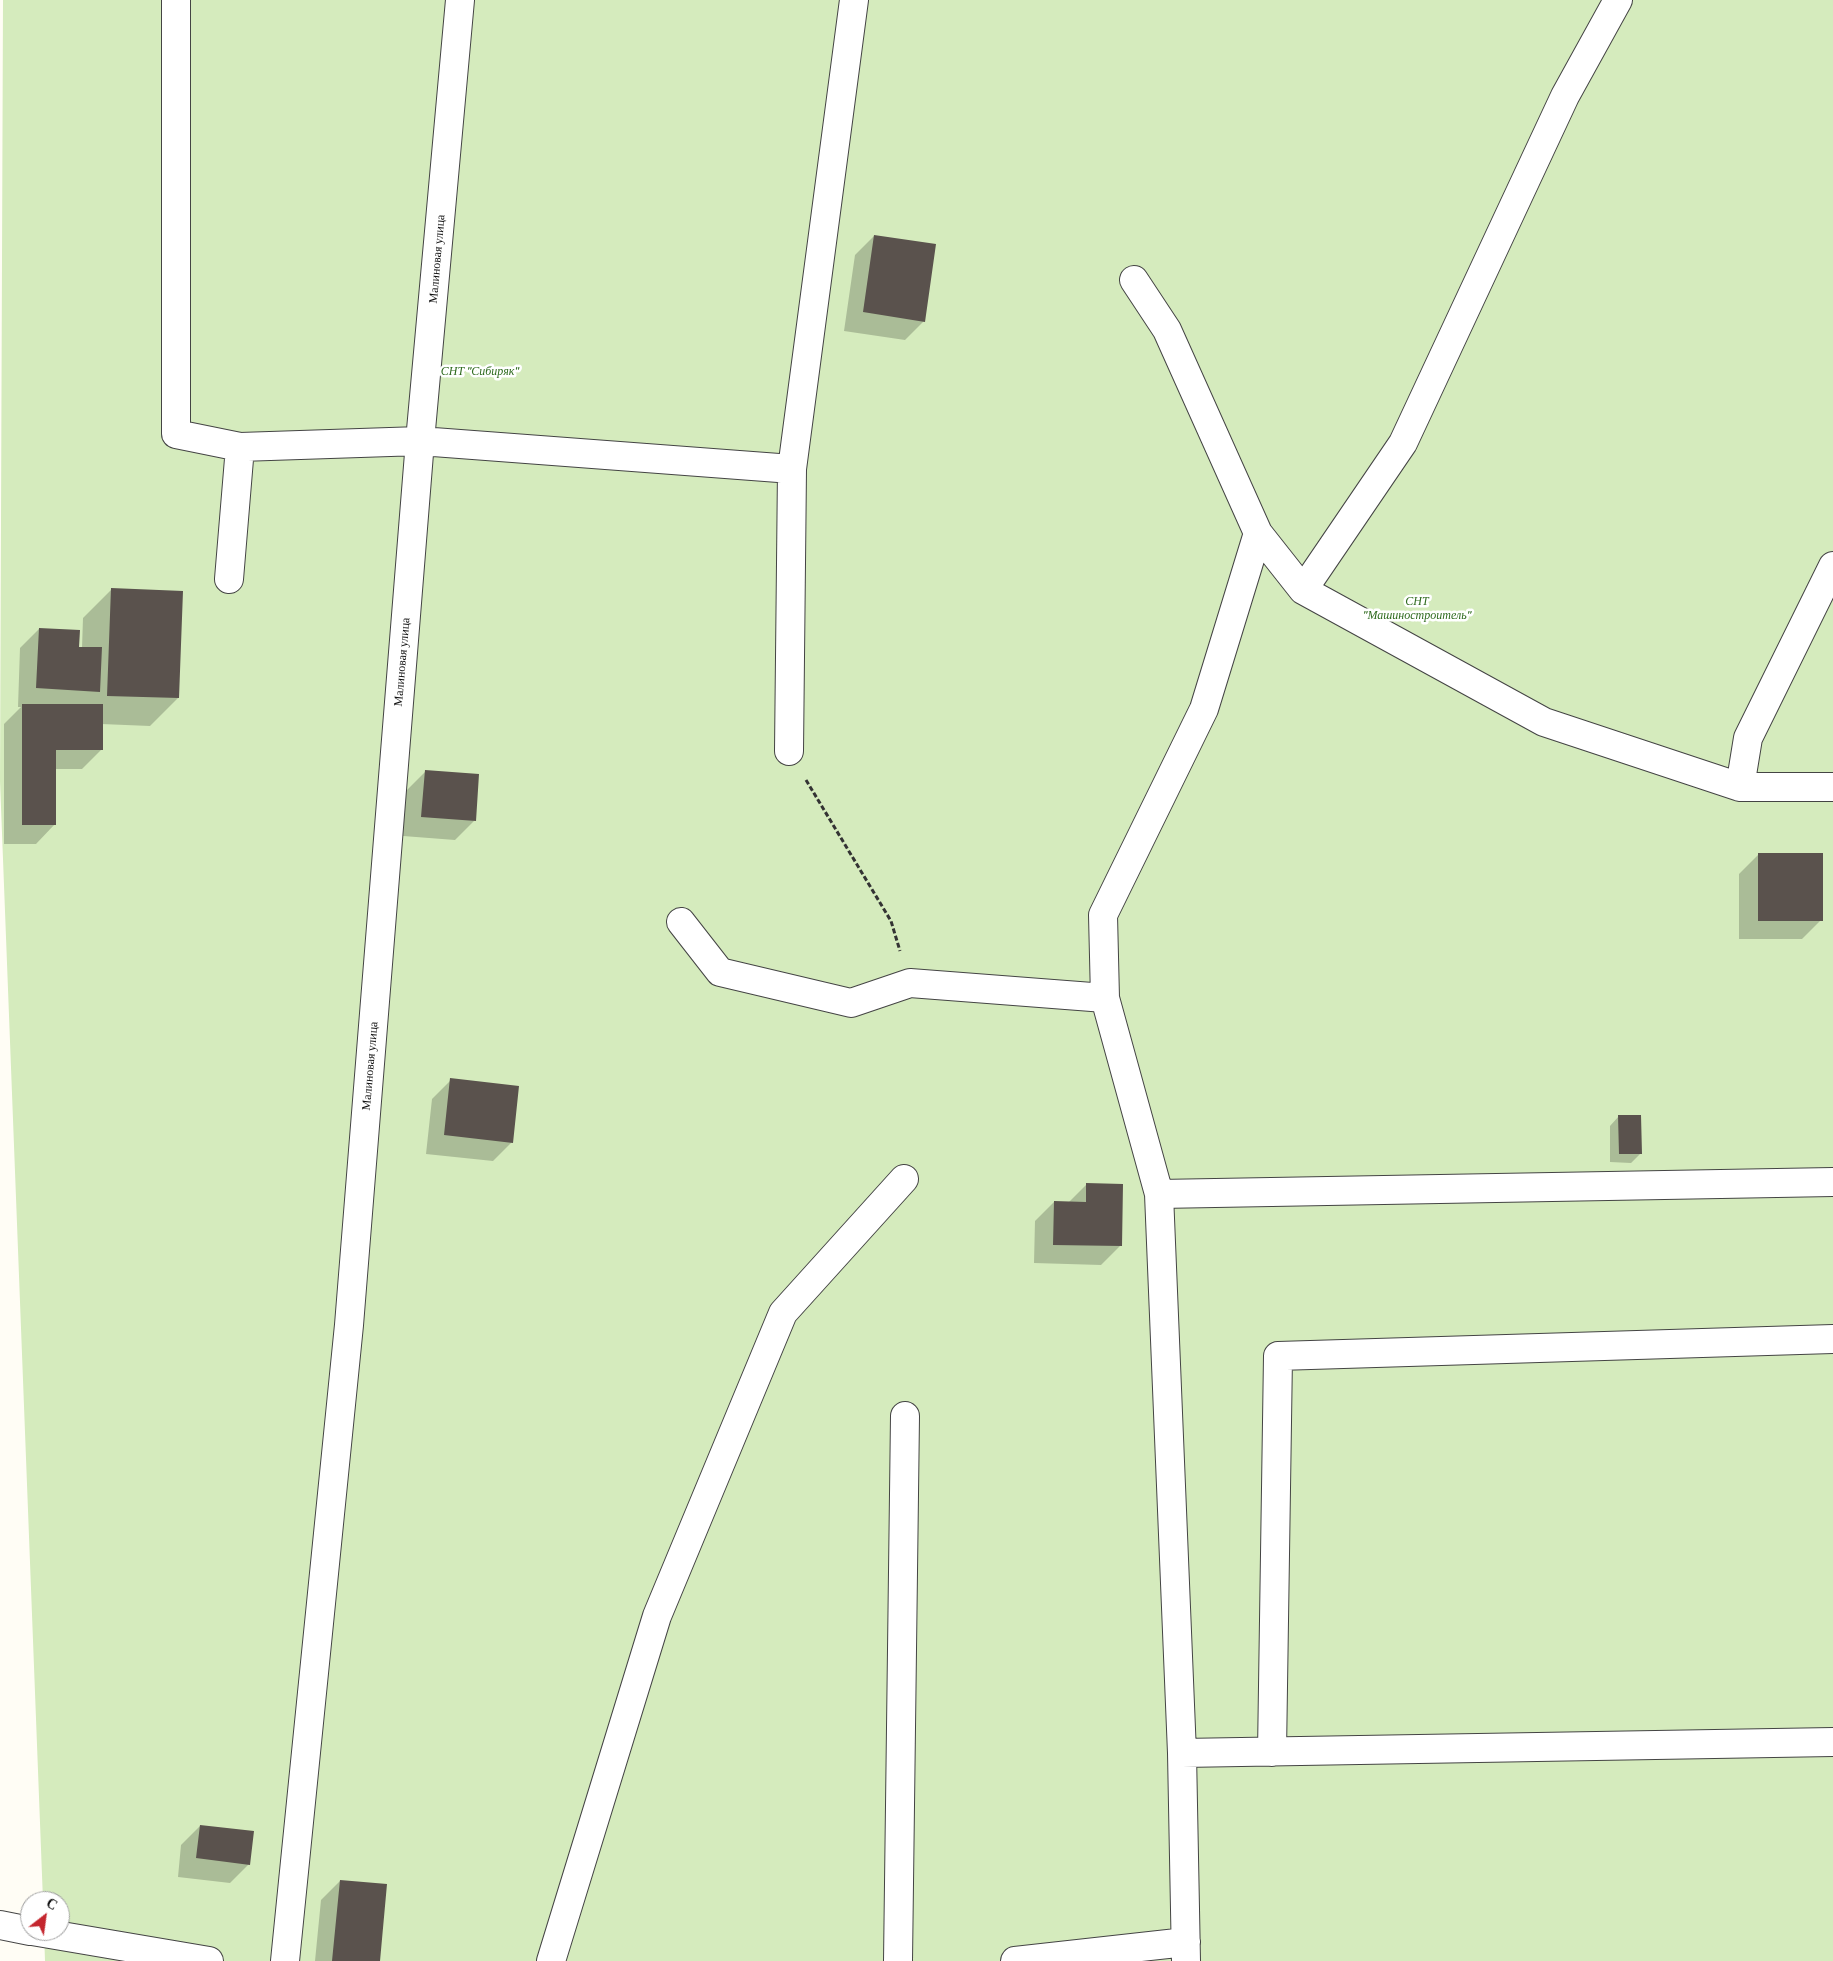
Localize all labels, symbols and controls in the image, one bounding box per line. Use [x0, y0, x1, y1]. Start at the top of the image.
street label: Малиновая улица [426, 214, 448, 304]
park label: СНТ "Сибиряк" [441, 364, 519, 378]
park label: СНТ "Машиностроитель" [1363, 594, 1471, 622]
street label: Малиновая улица [391, 617, 413, 707]
street label: Малиновая улица [359, 1021, 381, 1111]
north arrow [20, 1891, 70, 1941]
text: С [44, 1894, 60, 1913]

